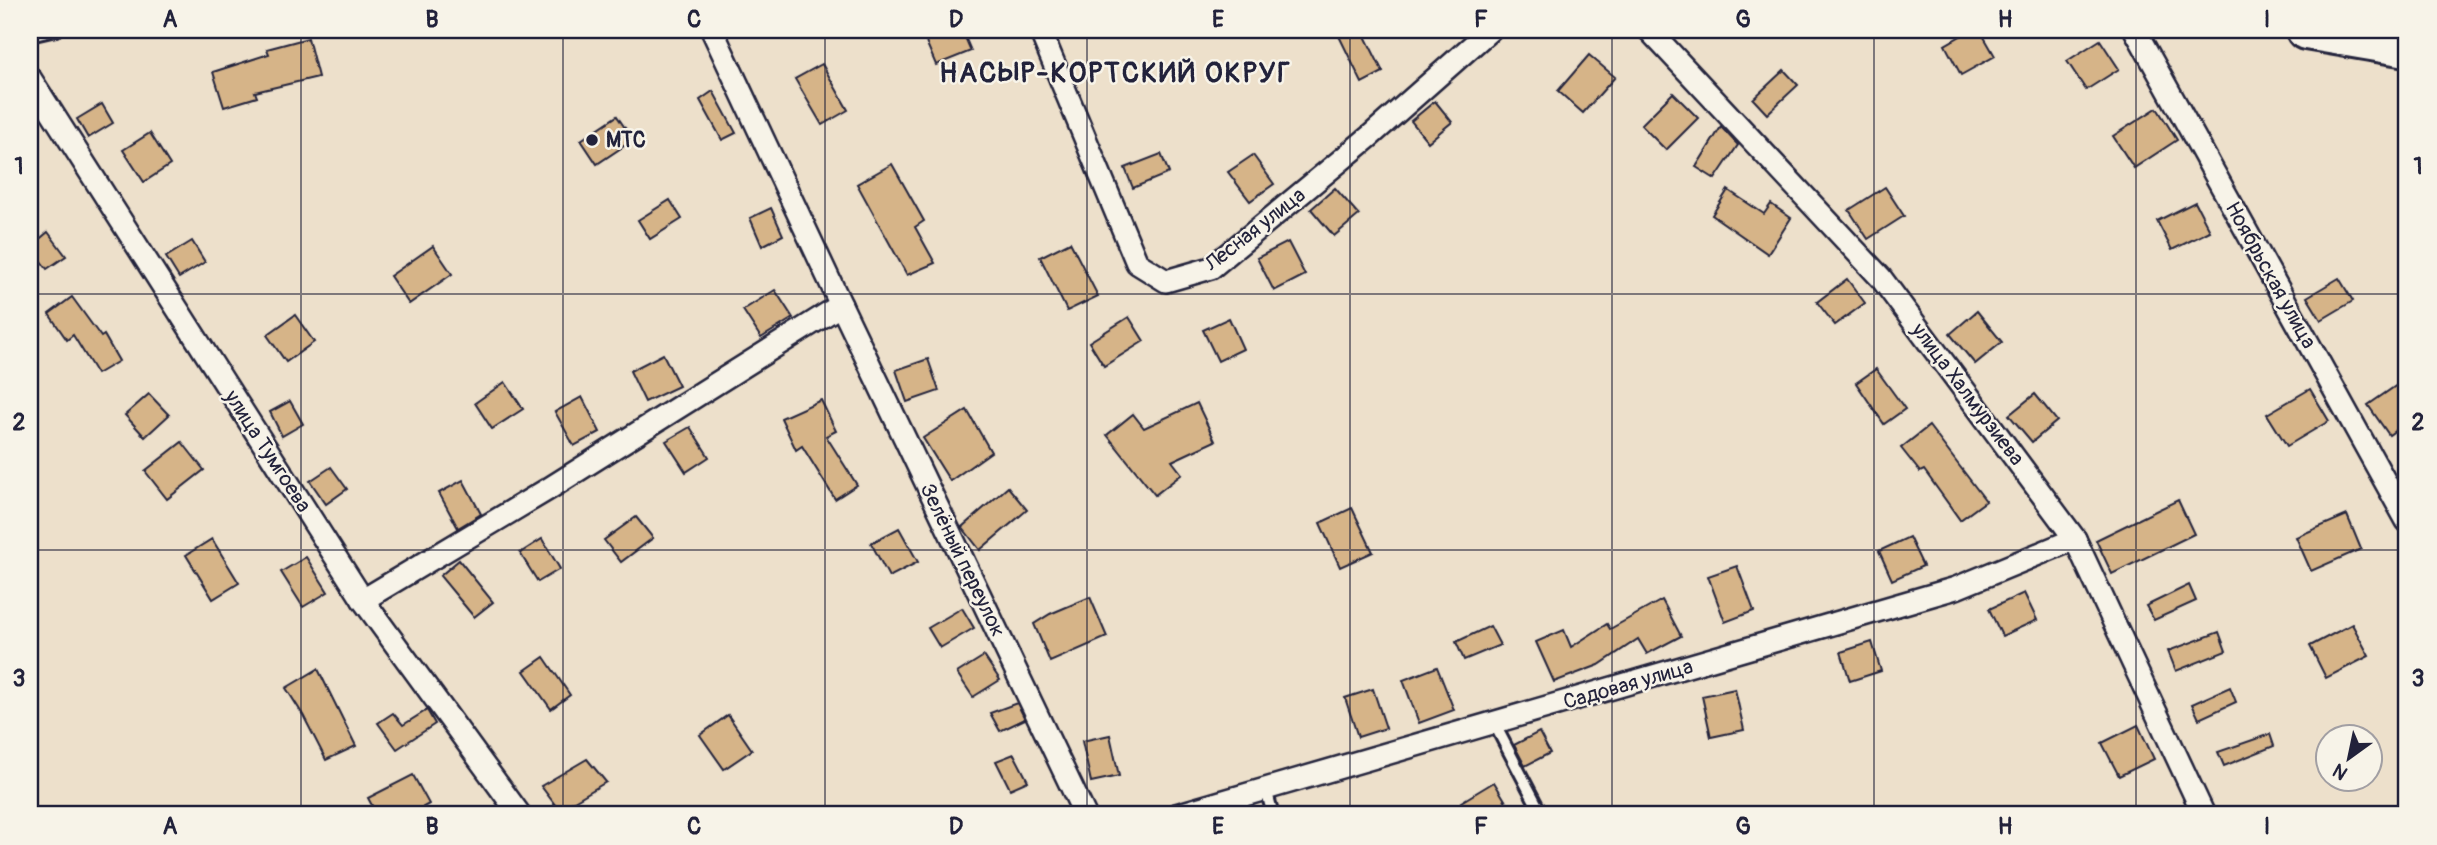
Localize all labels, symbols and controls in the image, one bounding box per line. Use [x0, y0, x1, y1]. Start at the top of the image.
text: A [163, 5, 178, 34]
text: B [425, 5, 439, 34]
text: C [687, 5, 701, 34]
text: D [949, 5, 963, 34]
text: E [1212, 5, 1224, 34]
text: F [1474, 5, 1488, 34]
text: G [1735, 5, 1751, 34]
text: H [1998, 5, 2012, 34]
text: I [2264, 5, 2270, 34]
district label: НАСЫР-КОРТСКИЙ ОКРУГ [939, 56, 1293, 91]
place label: МТС [606, 127, 646, 154]
marker: МТС [584, 132, 600, 148]
text: 1 [15, 152, 24, 181]
text: 1 [2414, 152, 2423, 181]
street label: Лесная улица [1199, 182, 1311, 278]
street label: Ноябрьская улица [2219, 197, 2322, 354]
street label: улица Халмурзиева [1905, 317, 2030, 471]
street label: улица Тумгоева [218, 384, 317, 517]
text: 2 [13, 408, 26, 437]
text: 2 [2412, 408, 2425, 437]
street label: Зелёный переулок [914, 479, 1011, 642]
street label: Садовая улица [1560, 653, 1696, 716]
text: 3 [13, 664, 25, 693]
text: 3 [2412, 664, 2424, 693]
north arrow [2314, 722, 2384, 792]
text: N [2328, 758, 2352, 785]
text: A [163, 812, 178, 841]
text: B [425, 812, 439, 841]
text: C [687, 812, 701, 841]
text: D [949, 812, 963, 841]
text: E [1212, 812, 1224, 841]
text: F [1474, 812, 1488, 841]
text: G [1735, 812, 1751, 841]
text: H [1998, 812, 2012, 841]
text: I [2264, 812, 2270, 841]

